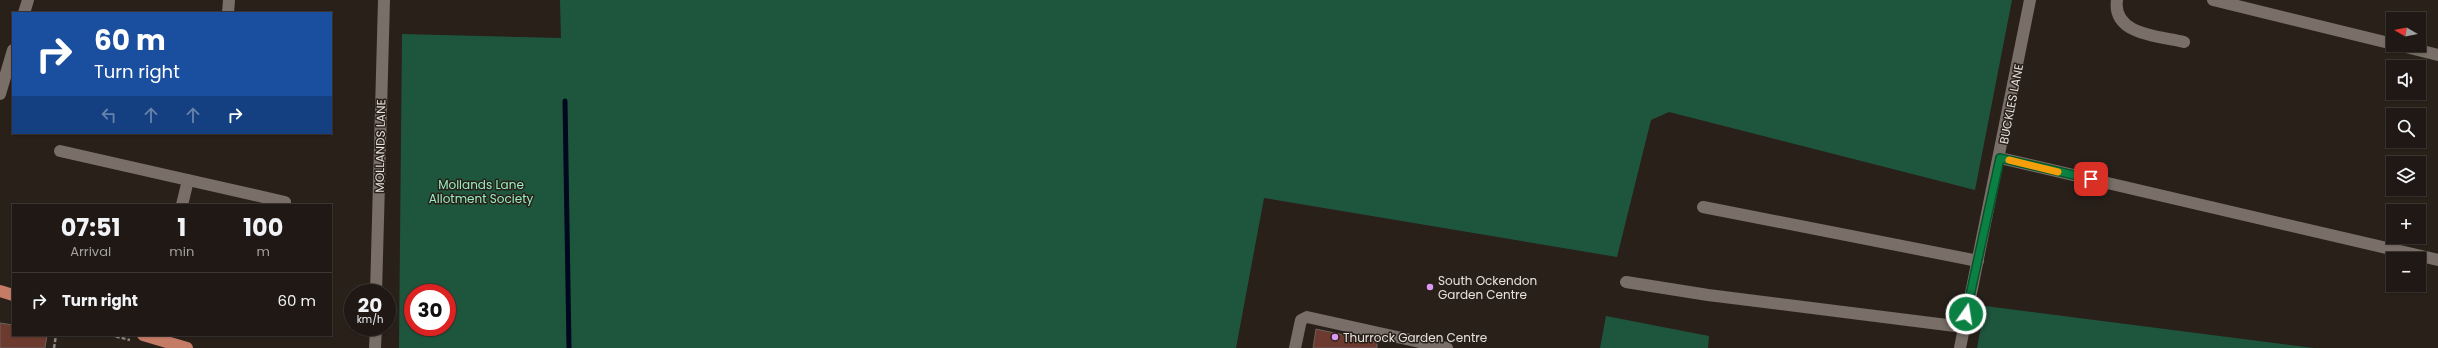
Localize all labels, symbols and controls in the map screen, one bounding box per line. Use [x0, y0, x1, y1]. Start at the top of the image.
north arrow [2386, 12, 2426, 52]
map controls [2386, 12, 2426, 292]
text: 60 m [94, 21, 166, 60]
icon: right [28, 28, 80, 80]
text: Turn right [94, 59, 180, 84]
button: sound [2386, 60, 2426, 100]
street label: BUCKLES LANE [1995, 62, 2027, 146]
street label: MOLLANDS LANE [371, 99, 389, 193]
icon: left [98, 104, 120, 126]
icon: ahead [140, 104, 162, 126]
icon: ahead [182, 104, 204, 126]
icon: right [224, 104, 246, 126]
button: search [2386, 108, 2426, 148]
button: layers [2386, 156, 2426, 196]
pin [2074, 162, 2108, 196]
icon: arrive [2080, 168, 2102, 190]
park label: Mollands Lane Allotment Society [429, 176, 534, 207]
button: + [2386, 204, 2426, 244]
text: 07:51 [61, 211, 121, 244]
text: 1 [177, 211, 186, 244]
text: 100 [243, 211, 283, 244]
text: Arrival [70, 242, 111, 261]
text: min [169, 242, 194, 261]
text: m [256, 242, 270, 261]
button: − [2386, 252, 2426, 292]
place label: South Ockendon Garden Centre [1438, 272, 1537, 303]
marker: South Ockendon Garden Centre [1425, 282, 1435, 292]
speed limit sign: 30 [404, 284, 456, 336]
icon: right [28, 290, 50, 312]
text: Turn right [62, 290, 138, 311]
text: 60 m [278, 290, 316, 311]
text: 20 [358, 291, 382, 319]
position arrow [1945, 293, 1987, 335]
text: km/h [357, 312, 383, 327]
place label: Thurrock Garden Centre [1343, 329, 1487, 346]
marker: Thurrock Garden Centre [1330, 332, 1340, 342]

